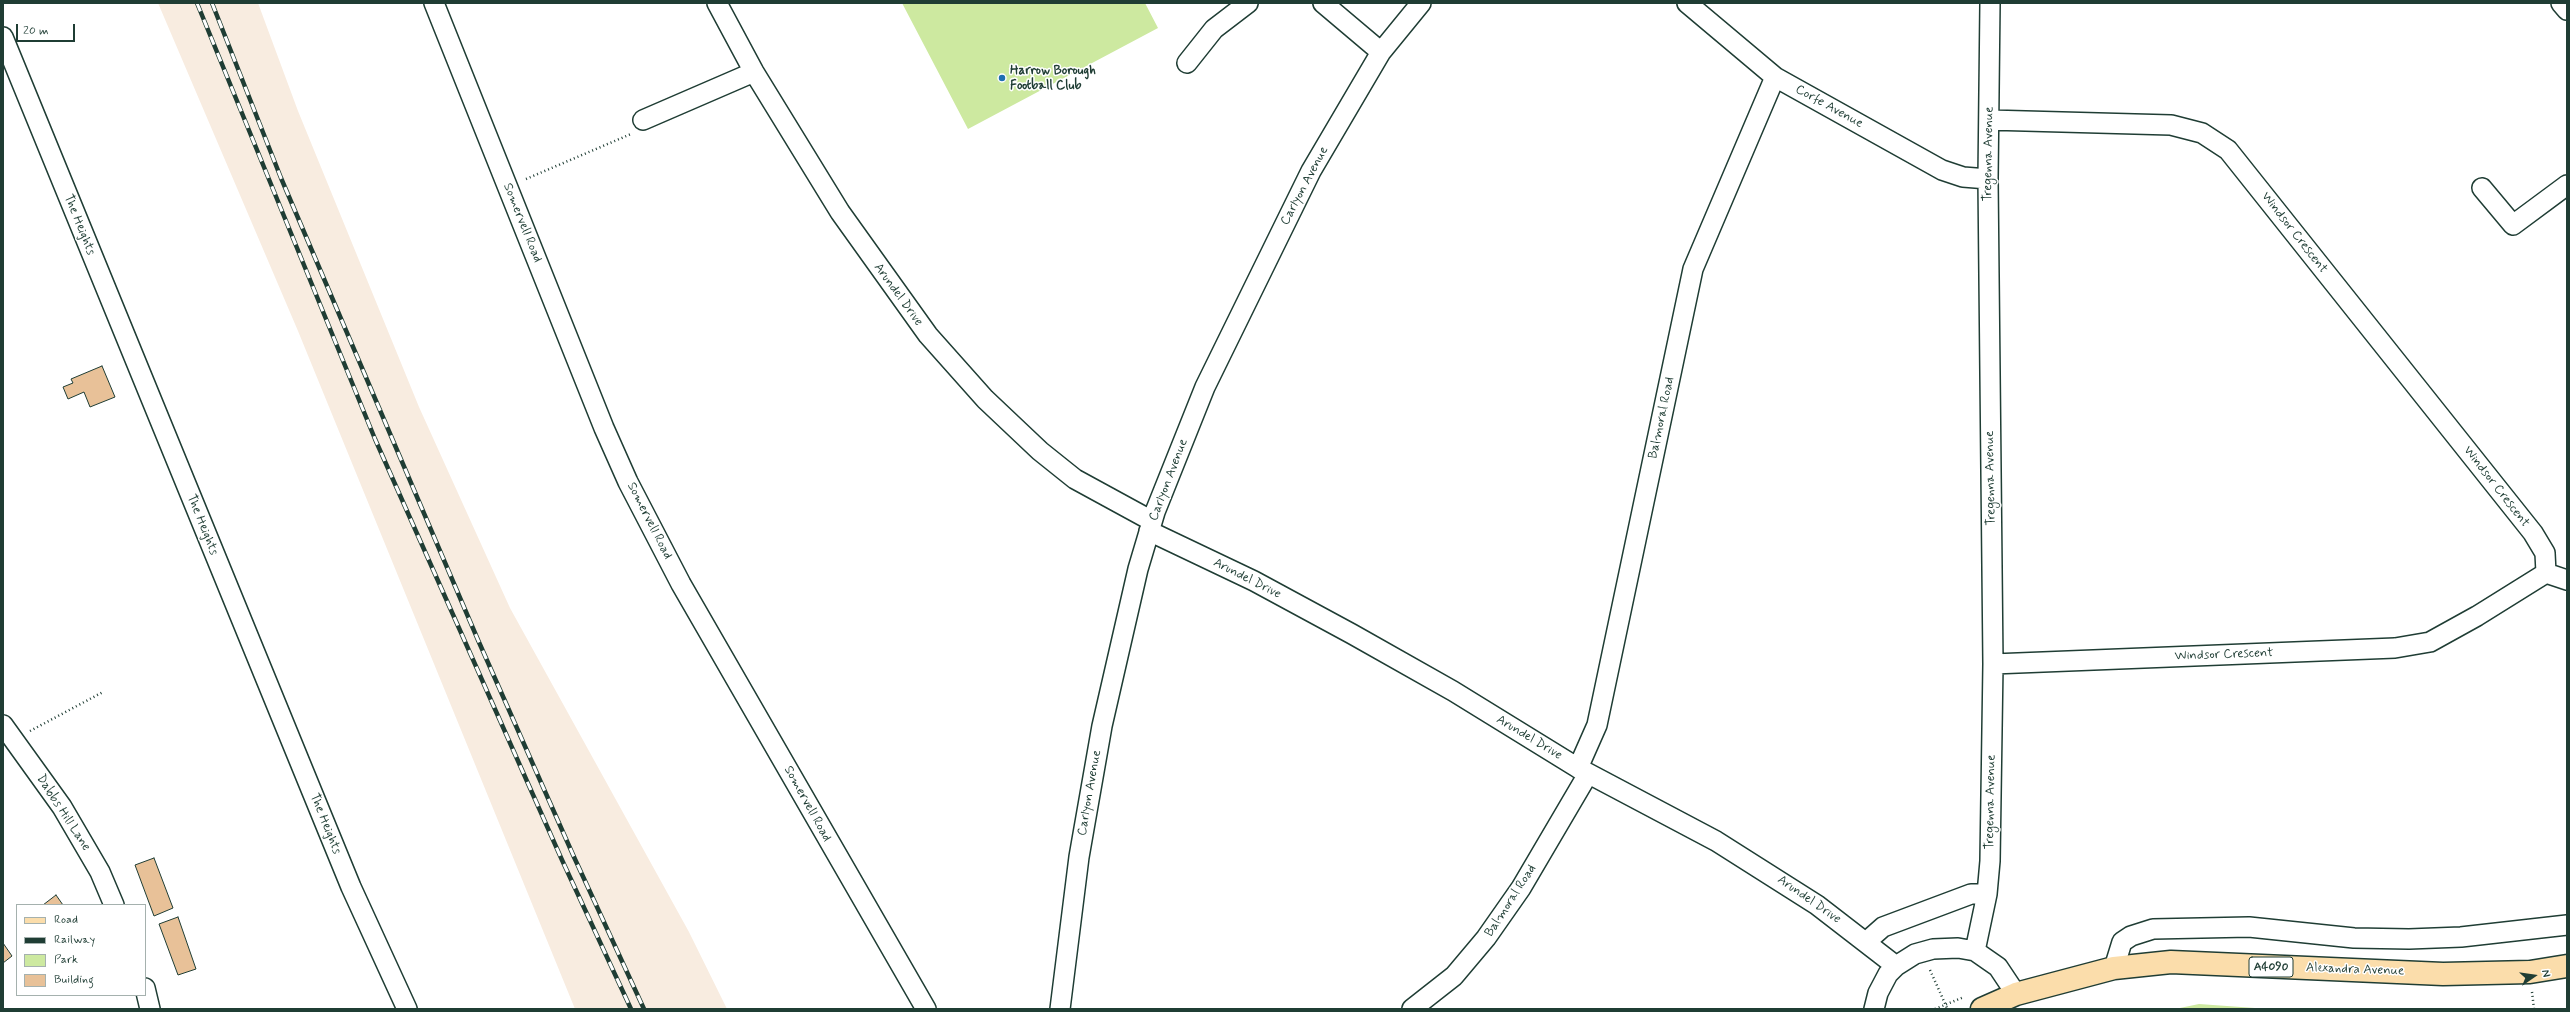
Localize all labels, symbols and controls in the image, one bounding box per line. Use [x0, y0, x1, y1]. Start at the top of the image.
scale bar [18, 16, 77, 42]
text: 20 m [23, 23, 49, 39]
place label: Harrow Borough Football Club [1010, 63, 1096, 94]
marker: Harrow Borough Football Club [997, 73, 1007, 83]
street label: Corfe Avenue [1792, 82, 1866, 132]
street label: Tregenna Avenue [1980, 106, 1998, 202]
street label: Carlyon Avenue [1278, 144, 1332, 228]
street label: Somervell Road [499, 181, 545, 265]
street label: Windsor Crescent [2258, 189, 2330, 277]
street label: The Heights [60, 192, 98, 258]
street label: Arundel Drive [870, 260, 926, 330]
street label: Balmoral Road [1646, 376, 1678, 460]
street label: Tregenna Avenue [1982, 430, 2000, 526]
street label: Carlyon Avenue [1146, 437, 1192, 523]
street label: Windsor Crescent [2460, 443, 2532, 531]
street label: Somervell Road [623, 480, 675, 562]
street label: The Heights [183, 492, 221, 558]
street label: Arundel Drive [1210, 555, 1284, 603]
street label: Windsor Crescent [2174, 645, 2274, 665]
street label: Arundel Drive [1493, 712, 1565, 764]
street label: Carlyon Avenue [1075, 749, 1105, 837]
street label: Tregenna Avenue [1982, 754, 2000, 850]
street label: Somervell Road [780, 763, 834, 845]
street label: Dabbs Hill Lane [32, 772, 94, 854]
street label: The Heights [306, 791, 344, 857]
street label: Balmoral Road [1482, 862, 1540, 940]
street label: Arundel Drive [1774, 872, 1844, 928]
legend [16, 904, 146, 996]
text: Road [54, 912, 78, 928]
text: Railway [54, 932, 95, 948]
text: Park [54, 952, 78, 968]
north arrow [2514, 956, 2554, 996]
road number: A4090 [2249, 957, 2293, 977]
street label: Alexandra Avenue [2306, 960, 2404, 980]
text: N [2538, 968, 2553, 978]
text: Building [54, 972, 94, 988]

